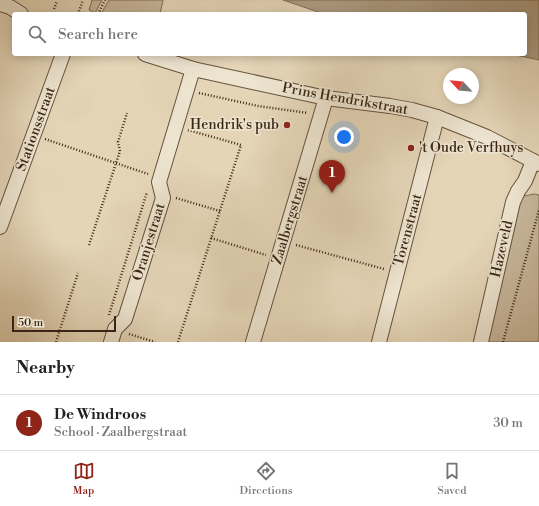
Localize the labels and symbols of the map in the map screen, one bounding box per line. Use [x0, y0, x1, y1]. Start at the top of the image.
north arrow [443, 68, 479, 104]
street label: Prins Hendrikstraat [281, 79, 409, 119]
street label: Stationsstraat [12, 84, 60, 174]
place label: Hendrik's pub [190, 116, 279, 134]
marker: Hendrik's pub [282, 120, 292, 130]
your location [334, 127, 354, 147]
place label: 't Oude Verfhuys [419, 139, 523, 157]
marker: 't Oude Verfhuys [406, 143, 416, 153]
pin: 1 [319, 160, 345, 193]
street label: Zaalbergstraat [268, 173, 312, 267]
street label: Torenstraat [390, 192, 426, 268]
street label: Oranjestraat [129, 201, 169, 283]
street label: Hazeveld [487, 219, 517, 279]
scale bar [12, 314, 116, 333]

